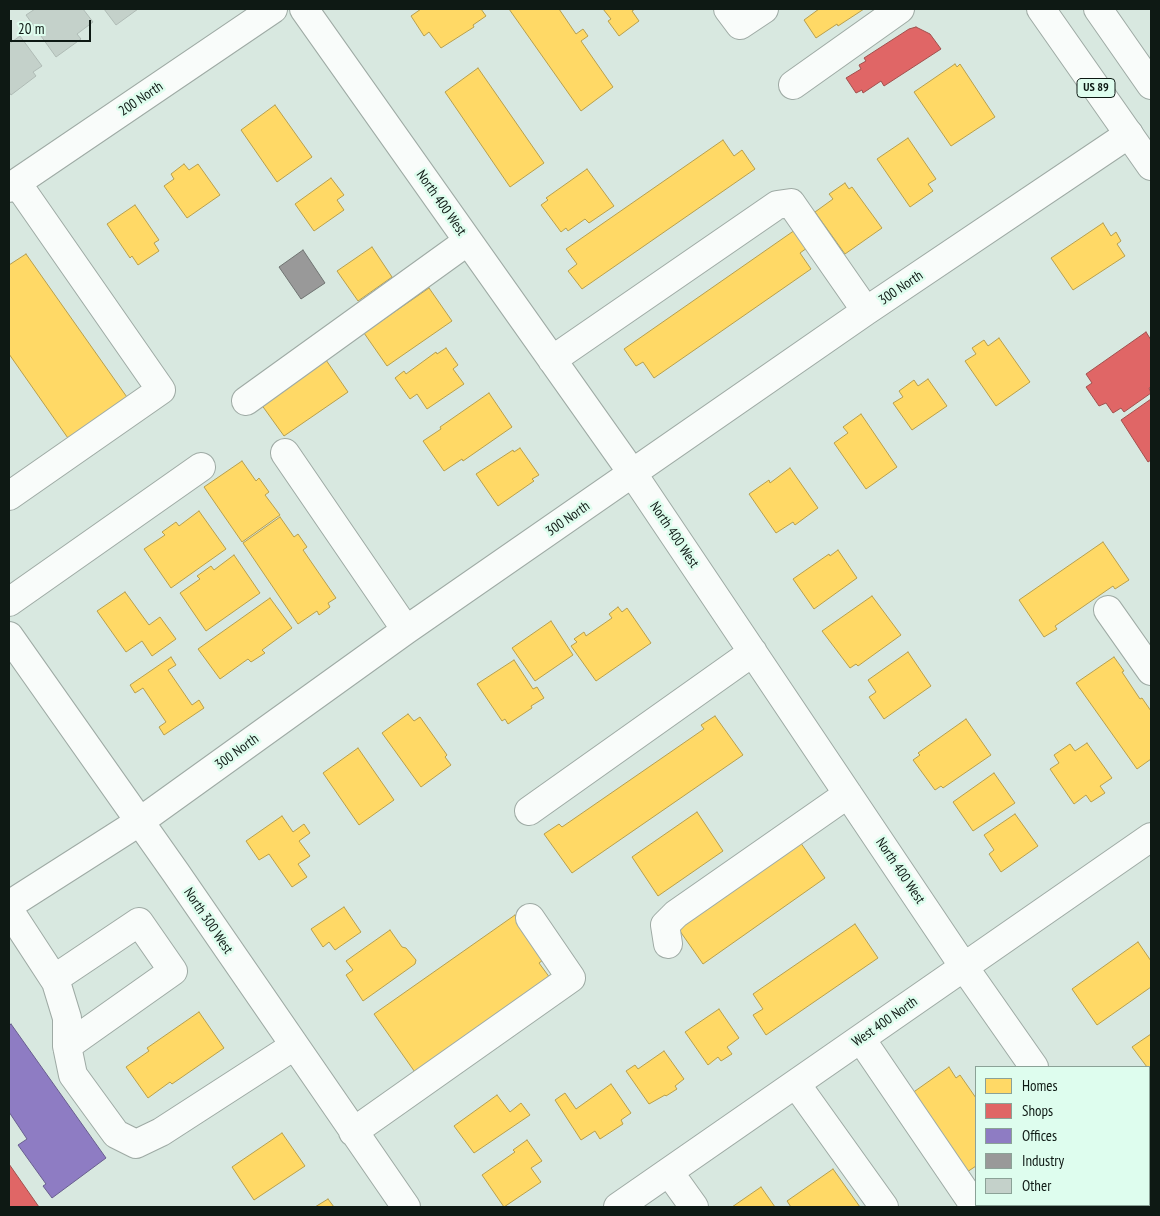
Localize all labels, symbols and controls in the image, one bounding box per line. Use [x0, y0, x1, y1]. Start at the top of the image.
scale bar [12, 10, 94, 42]
text: 20 m [18, 19, 44, 38]
street label: 200 North [116, 78, 166, 120]
road number: US 89 [1077, 78, 1115, 98]
street label: North 400 West [412, 167, 470, 239]
street label: 300 North [876, 267, 926, 309]
street label: 300 North [543, 498, 593, 540]
street label: North 400 West [646, 499, 702, 571]
street label: 300 North [212, 731, 262, 773]
street label: North 400 West [872, 835, 928, 907]
street label: North 300 West [180, 885, 236, 957]
street label: West 400 North [849, 993, 921, 1051]
legend [975, 1066, 1150, 1206]
text: Homes [1022, 1076, 1058, 1095]
text: Shops [1022, 1101, 1053, 1120]
text: Offices [1022, 1126, 1057, 1145]
text: Industry [1022, 1151, 1064, 1170]
text: Other [1022, 1176, 1051, 1195]

